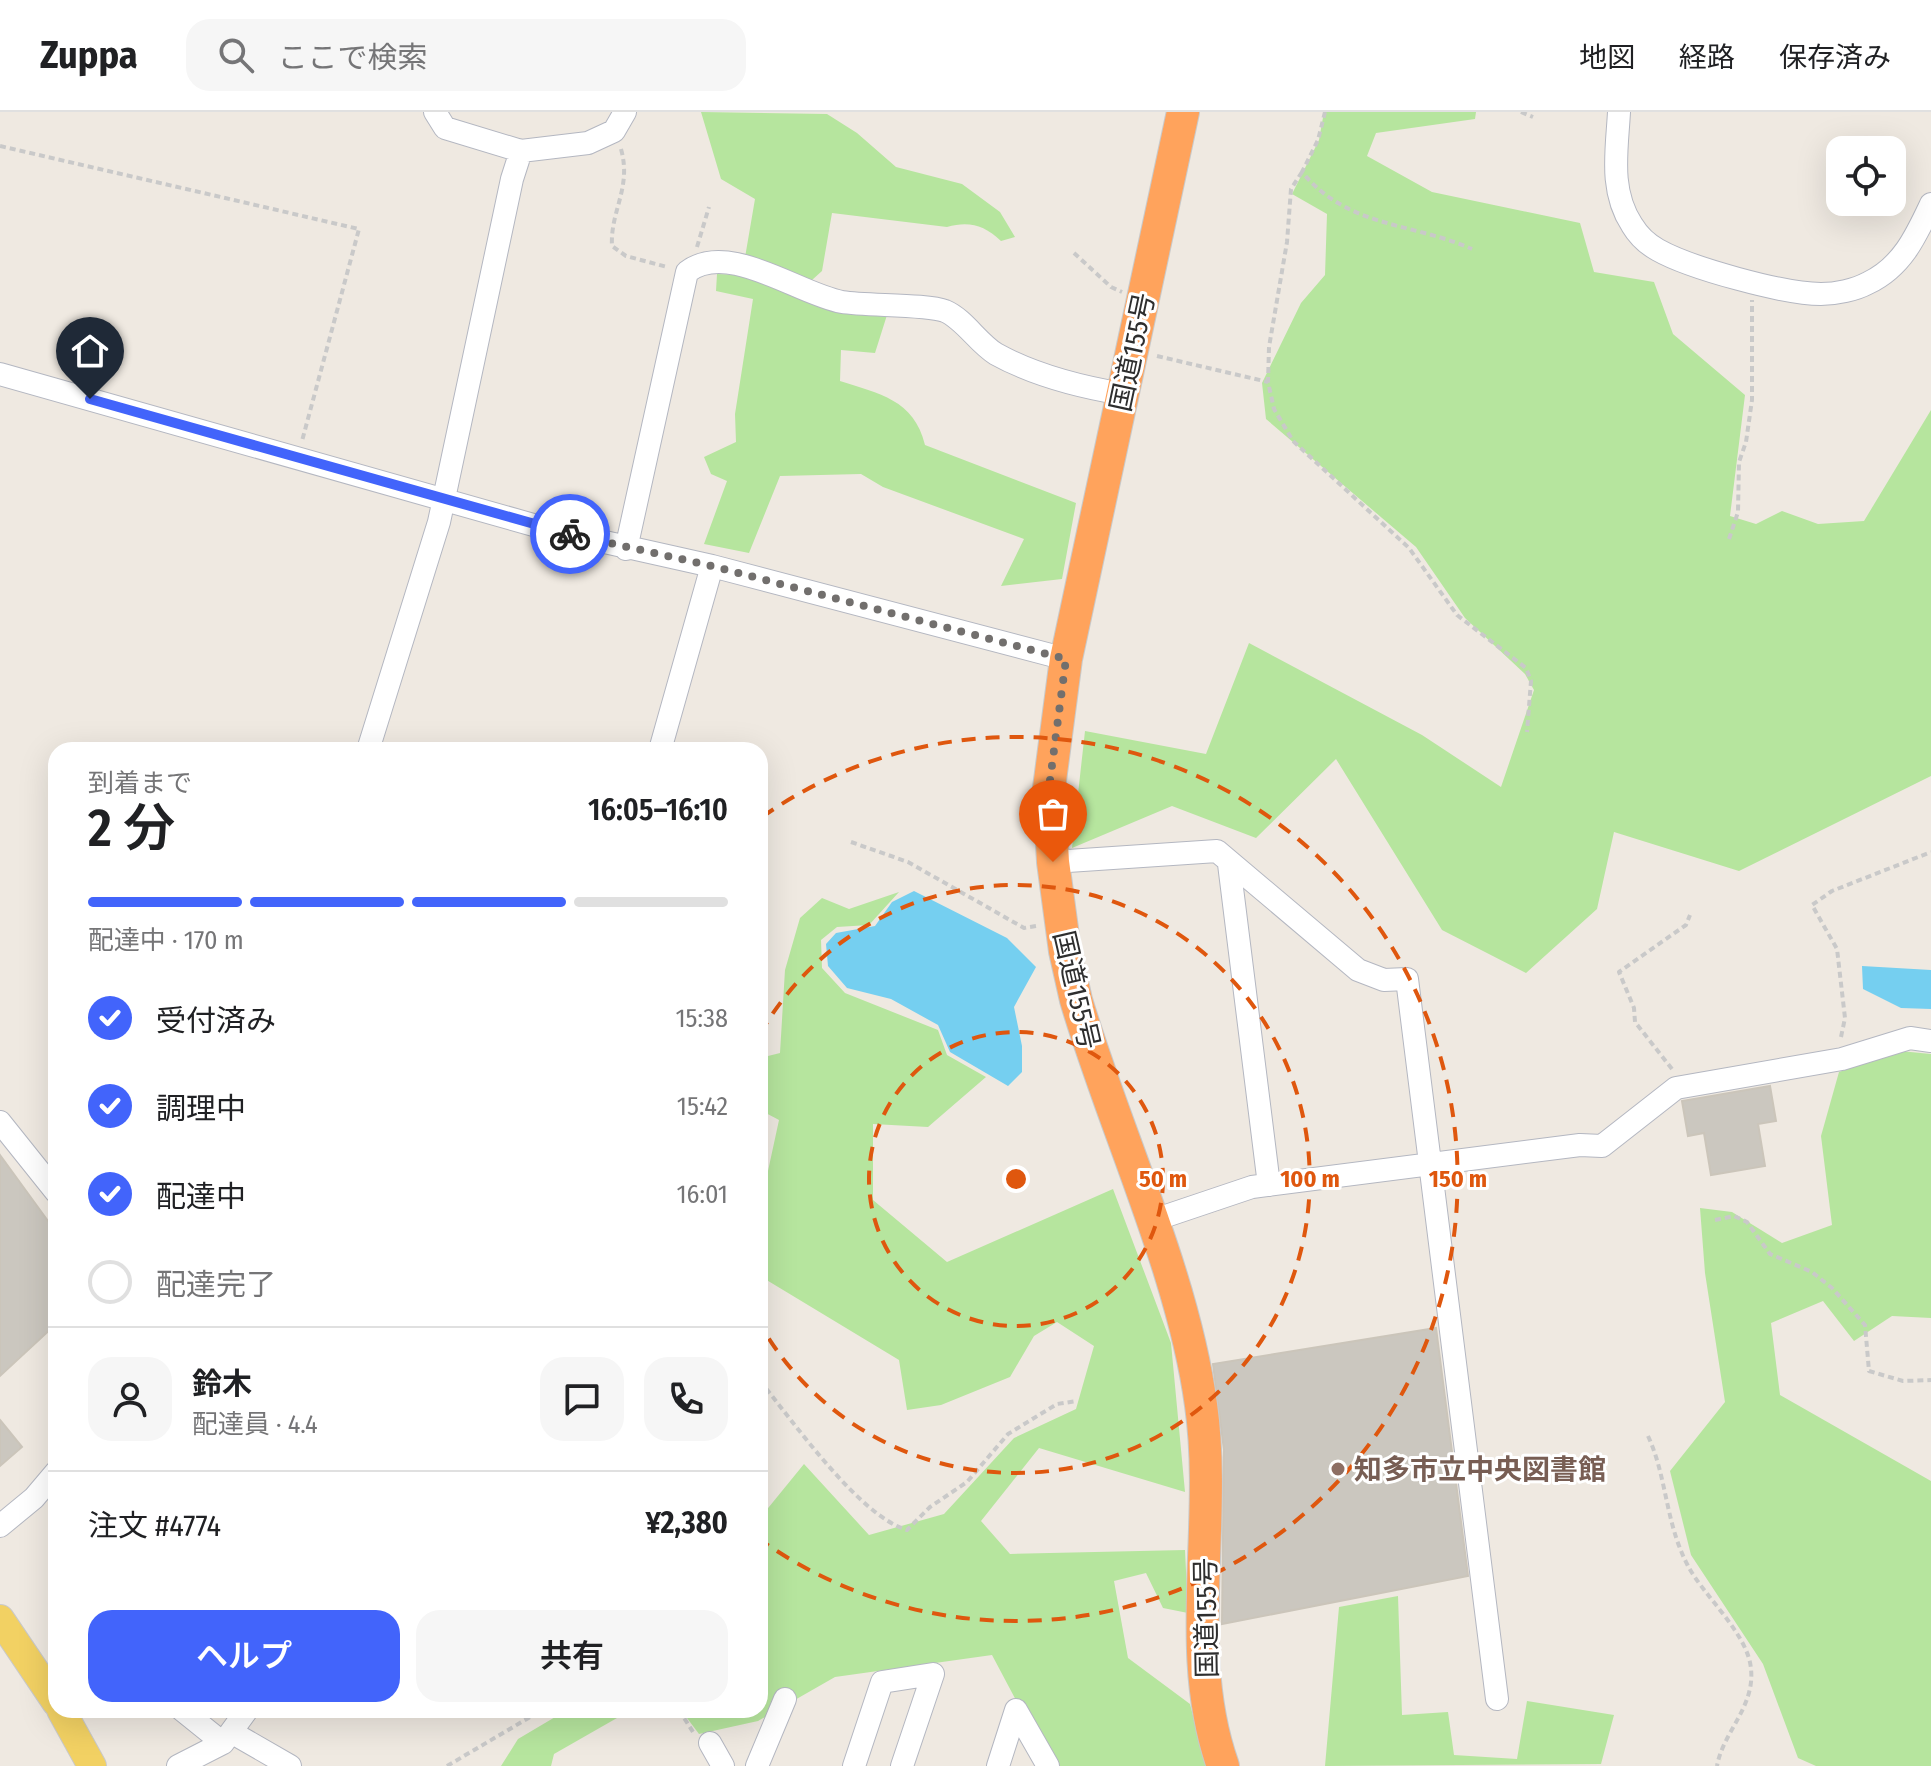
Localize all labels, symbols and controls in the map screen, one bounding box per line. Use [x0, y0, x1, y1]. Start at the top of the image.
search box [186, 19, 746, 91]
text: Zuppa [40, 32, 138, 78]
icon: search [214, 33, 258, 77]
text: ここで検索 [278, 40, 428, 76]
text: 地図 [1579, 41, 1635, 74]
text: 経路 [1679, 41, 1735, 74]
text: 保存済み [1779, 41, 1891, 74]
map controls [1826, 136, 1906, 216]
button: locate [1826, 136, 1906, 216]
street label: 国道155号 [1104, 290, 1161, 414]
pin [56, 317, 124, 399]
icon: home [68, 329, 112, 373]
courier [530, 494, 610, 574]
icon: bike [548, 512, 592, 556]
text: 到着まで [88, 768, 192, 799]
pin [1019, 780, 1087, 862]
text: 16:05–16:10 [588, 792, 728, 828]
icon: bag [1031, 792, 1075, 836]
text: 2 分 [88, 797, 175, 860]
text: 配達中 · 170 m [88, 925, 244, 956]
street label: 国道155号 [1047, 928, 1106, 1053]
icon: check [88, 996, 132, 1040]
text: 受付済み [156, 1003, 276, 1039]
text: 15:38 [675, 1003, 728, 1034]
icon: check [88, 1084, 132, 1128]
text: 調理中 [156, 1091, 246, 1127]
text: 15:42 [677, 1091, 728, 1122]
centre of rings [1002, 1165, 1030, 1193]
text: 50 m [1139, 1165, 1187, 1193]
text: 100 m [1280, 1165, 1340, 1193]
text: 150 m [1429, 1165, 1487, 1193]
icon: check [88, 1172, 132, 1216]
text: 配達中 [156, 1179, 246, 1215]
text: 16:01 [676, 1179, 728, 1210]
text: 配達完了 [156, 1267, 276, 1303]
button: person [88, 1357, 172, 1441]
button: chat [540, 1357, 624, 1441]
button: phone [644, 1357, 728, 1441]
text: 鈴木 [192, 1366, 252, 1402]
text: 配達員 · 4.4 [192, 1409, 318, 1440]
place label: 知多市立中央図書館 [1354, 1453, 1606, 1486]
marker: 知多市立中央図書館 [1329, 1460, 1347, 1478]
text: ¥2,380 [645, 1505, 728, 1541]
text: 注文 #4774 [88, 1508, 221, 1544]
street label: 国道155号 [1189, 1557, 1224, 1679]
button: ヘルプ [88, 1610, 400, 1702]
button: 共有 [416, 1610, 728, 1702]

